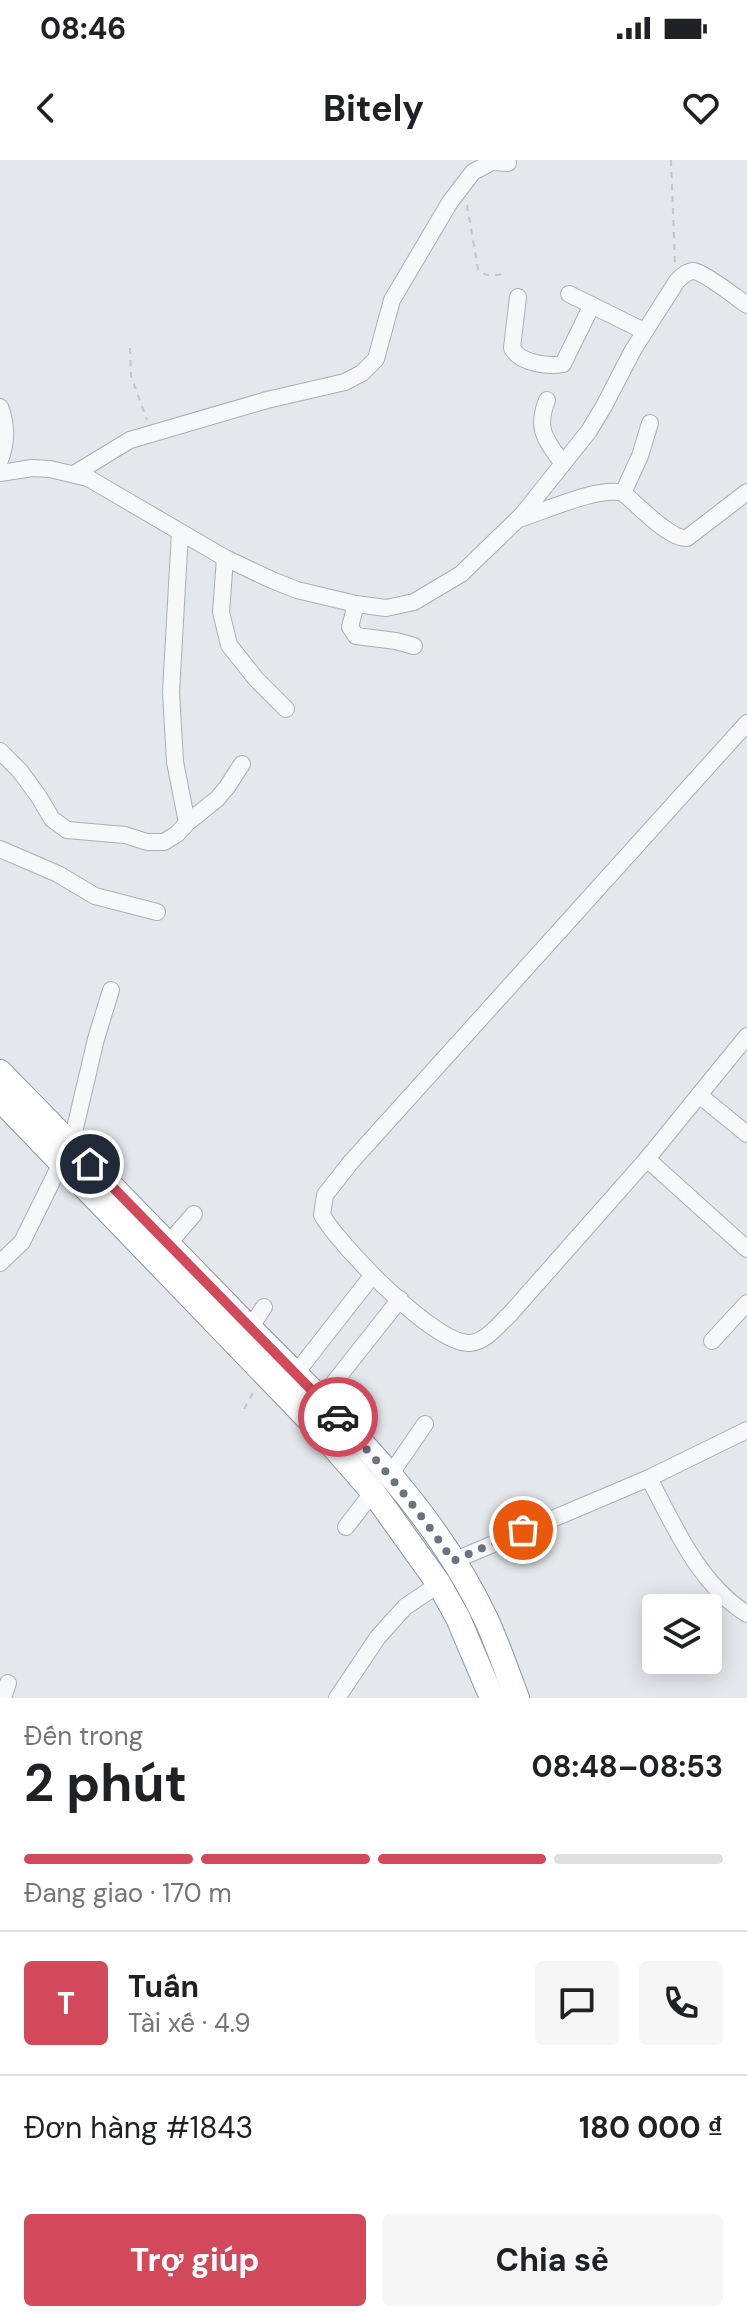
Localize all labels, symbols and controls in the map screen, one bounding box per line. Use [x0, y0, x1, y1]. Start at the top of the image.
text: 08:46 [40, 9, 126, 48]
text: Bitely [323, 85, 424, 132]
icon: back [24, 86, 68, 130]
icon: heart [679, 86, 723, 130]
pin [56, 1130, 124, 1198]
icon: home [68, 1142, 112, 1186]
courier [298, 1377, 378, 1457]
icon: car [316, 1395, 360, 1439]
pin [489, 1496, 557, 1564]
icon: bag [501, 1508, 545, 1552]
map controls [642, 1594, 722, 1674]
button: layers [642, 1594, 722, 1674]
text: Đến trong [24, 1719, 143, 1753]
text: 08:48–08:53 [531, 1747, 723, 1786]
text: 2 phút [24, 1749, 187, 1817]
text: Đang giao · 170 m [24, 1876, 232, 1910]
button: chat [535, 1961, 619, 2045]
button: phone [639, 1961, 723, 2045]
text: Tuấn [128, 1967, 199, 2006]
text: T [57, 1984, 75, 2023]
text: Tài xế · 4.9 [128, 2006, 251, 2040]
text: Đơn hàng #1843 [24, 2108, 253, 2147]
text: 180 000 ₫ [579, 2108, 723, 2147]
button: Trợ giúp [24, 2214, 366, 2306]
button: Chia sẻ [382, 2214, 723, 2306]

